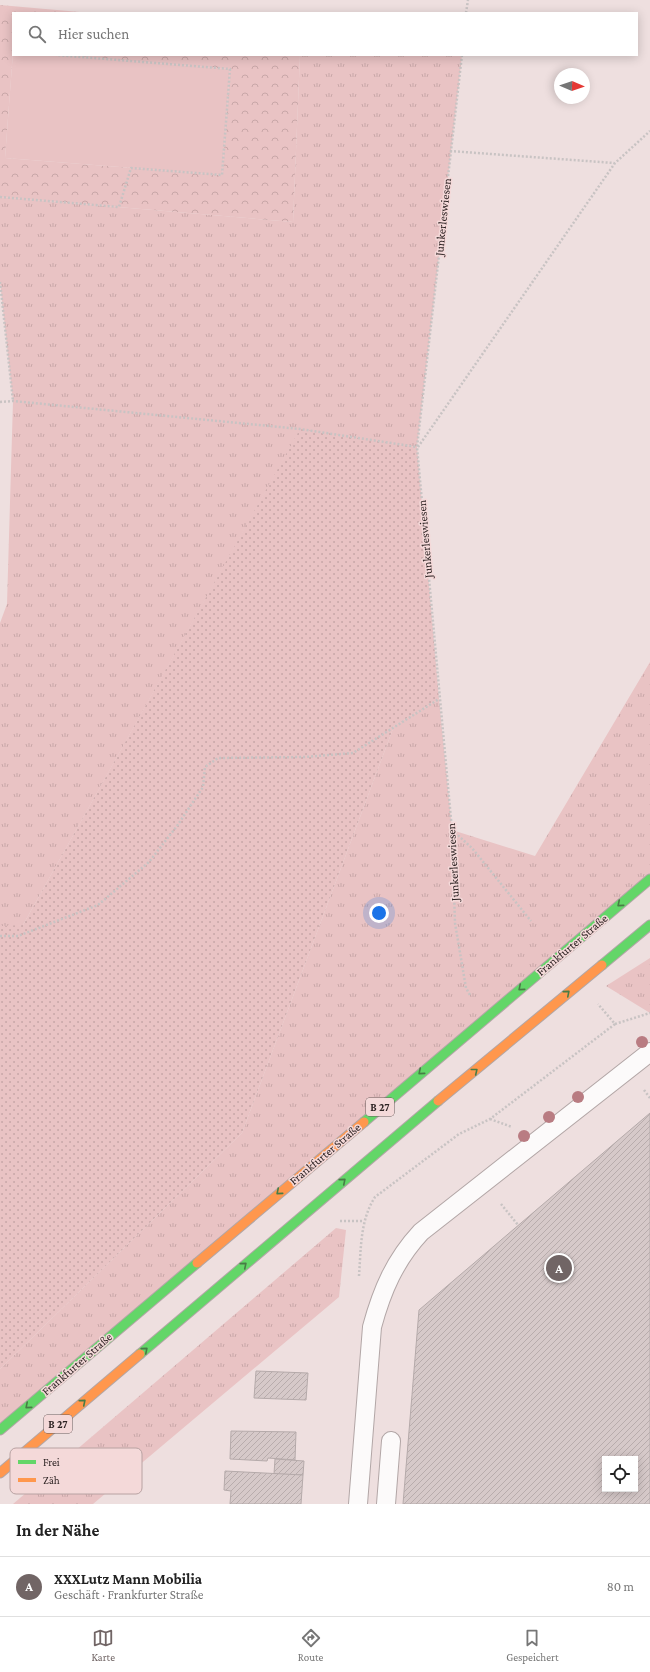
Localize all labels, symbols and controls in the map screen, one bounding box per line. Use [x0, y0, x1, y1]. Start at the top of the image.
search box [12, 12, 638, 56]
icon: search [26, 23, 48, 45]
text: Hier suchen [58, 26, 129, 42]
north arrow [554, 68, 590, 104]
street label: Junkerleswiesen [432, 177, 454, 258]
street label: Junkerleswiesen [415, 499, 435, 580]
street label: Junkerleswiesen [444, 822, 462, 902]
one-way arrow [618, 900, 625, 907]
your location [369, 903, 389, 923]
street label: Frankfurter Straße [534, 911, 610, 979]
one-way arrow [518, 984, 525, 991]
one-way arrow [563, 990, 570, 997]
one-way arrow [419, 1068, 426, 1075]
one-way arrow [471, 1069, 478, 1076]
road number: B 27 [366, 1098, 394, 1116]
street label: Frankfurter Straße [287, 1120, 363, 1188]
one-way arrow [338, 1179, 346, 1186]
one-way arrow [277, 1188, 284, 1195]
pin: A [546, 1253, 572, 1283]
one-way arrow [239, 1263, 247, 1270]
street label: Frankfurter Straße [39, 1330, 115, 1398]
one-way arrow [140, 1347, 148, 1354]
one-way arrow [78, 1400, 86, 1407]
one-way arrow [26, 1401, 33, 1408]
road number: B 27 [44, 1415, 72, 1433]
legend [10, 1448, 142, 1494]
text: Frei [43, 1456, 60, 1468]
map controls [602, 1456, 638, 1492]
button: locate [602, 1456, 638, 1492]
text: Zäh [43, 1474, 60, 1486]
text: In der Nähe [16, 1521, 99, 1540]
text: XXXLutz Mann Mobilia [54, 1571, 202, 1587]
text: A [25, 1579, 33, 1594]
text: 80 m [607, 1579, 634, 1594]
text: Geschäft · Frankfurter Straße [54, 1587, 204, 1602]
tab: Karte [91, 1627, 115, 1663]
tab: Route [298, 1627, 323, 1663]
tab: Gespeichert [506, 1627, 559, 1663]

